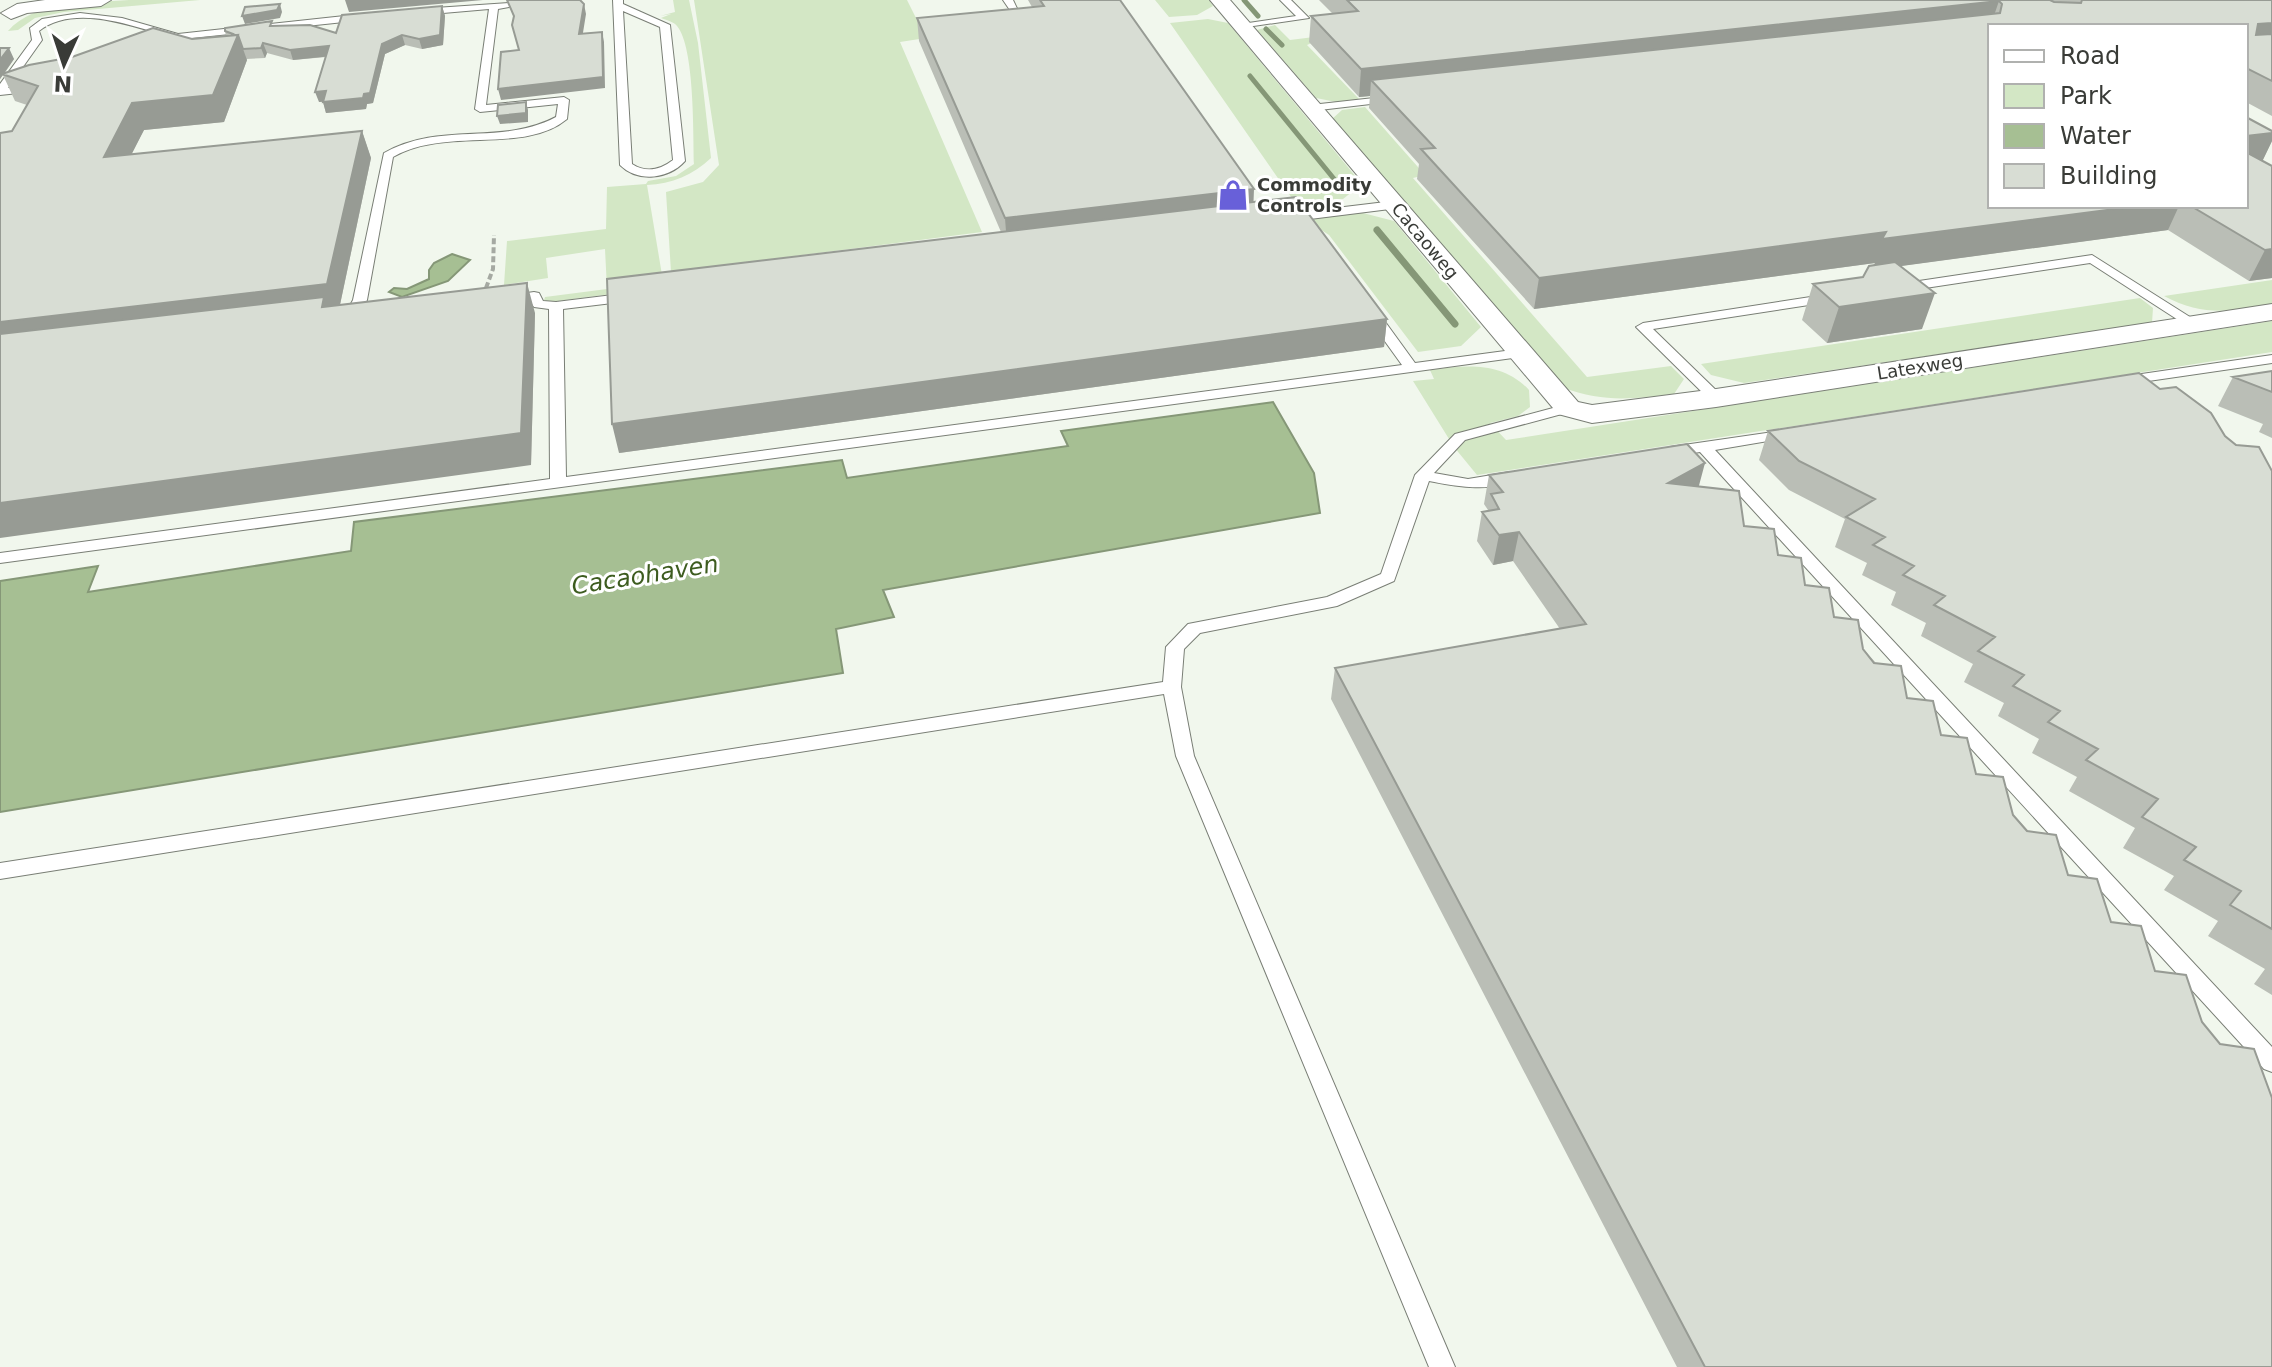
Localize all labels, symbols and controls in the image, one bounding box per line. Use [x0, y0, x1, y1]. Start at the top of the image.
north arrow [24, 24, 104, 104]
legend [1988, 24, 2248, 208]
text: Road [2060, 42, 2120, 70]
text: N [53, 71, 73, 96]
text: Park [2060, 82, 2112, 110]
text: Water [2060, 122, 2131, 150]
text: Building [2060, 162, 2157, 190]
place label: Commodity Controls [1257, 174, 1372, 216]
shop icon: Commodity Controls [1216, 178, 1250, 212]
street label: Cacaoweg [1388, 198, 1463, 283]
street label: Latexweg [1875, 349, 1964, 384]
water label: Cacaohaven [570, 550, 720, 600]

